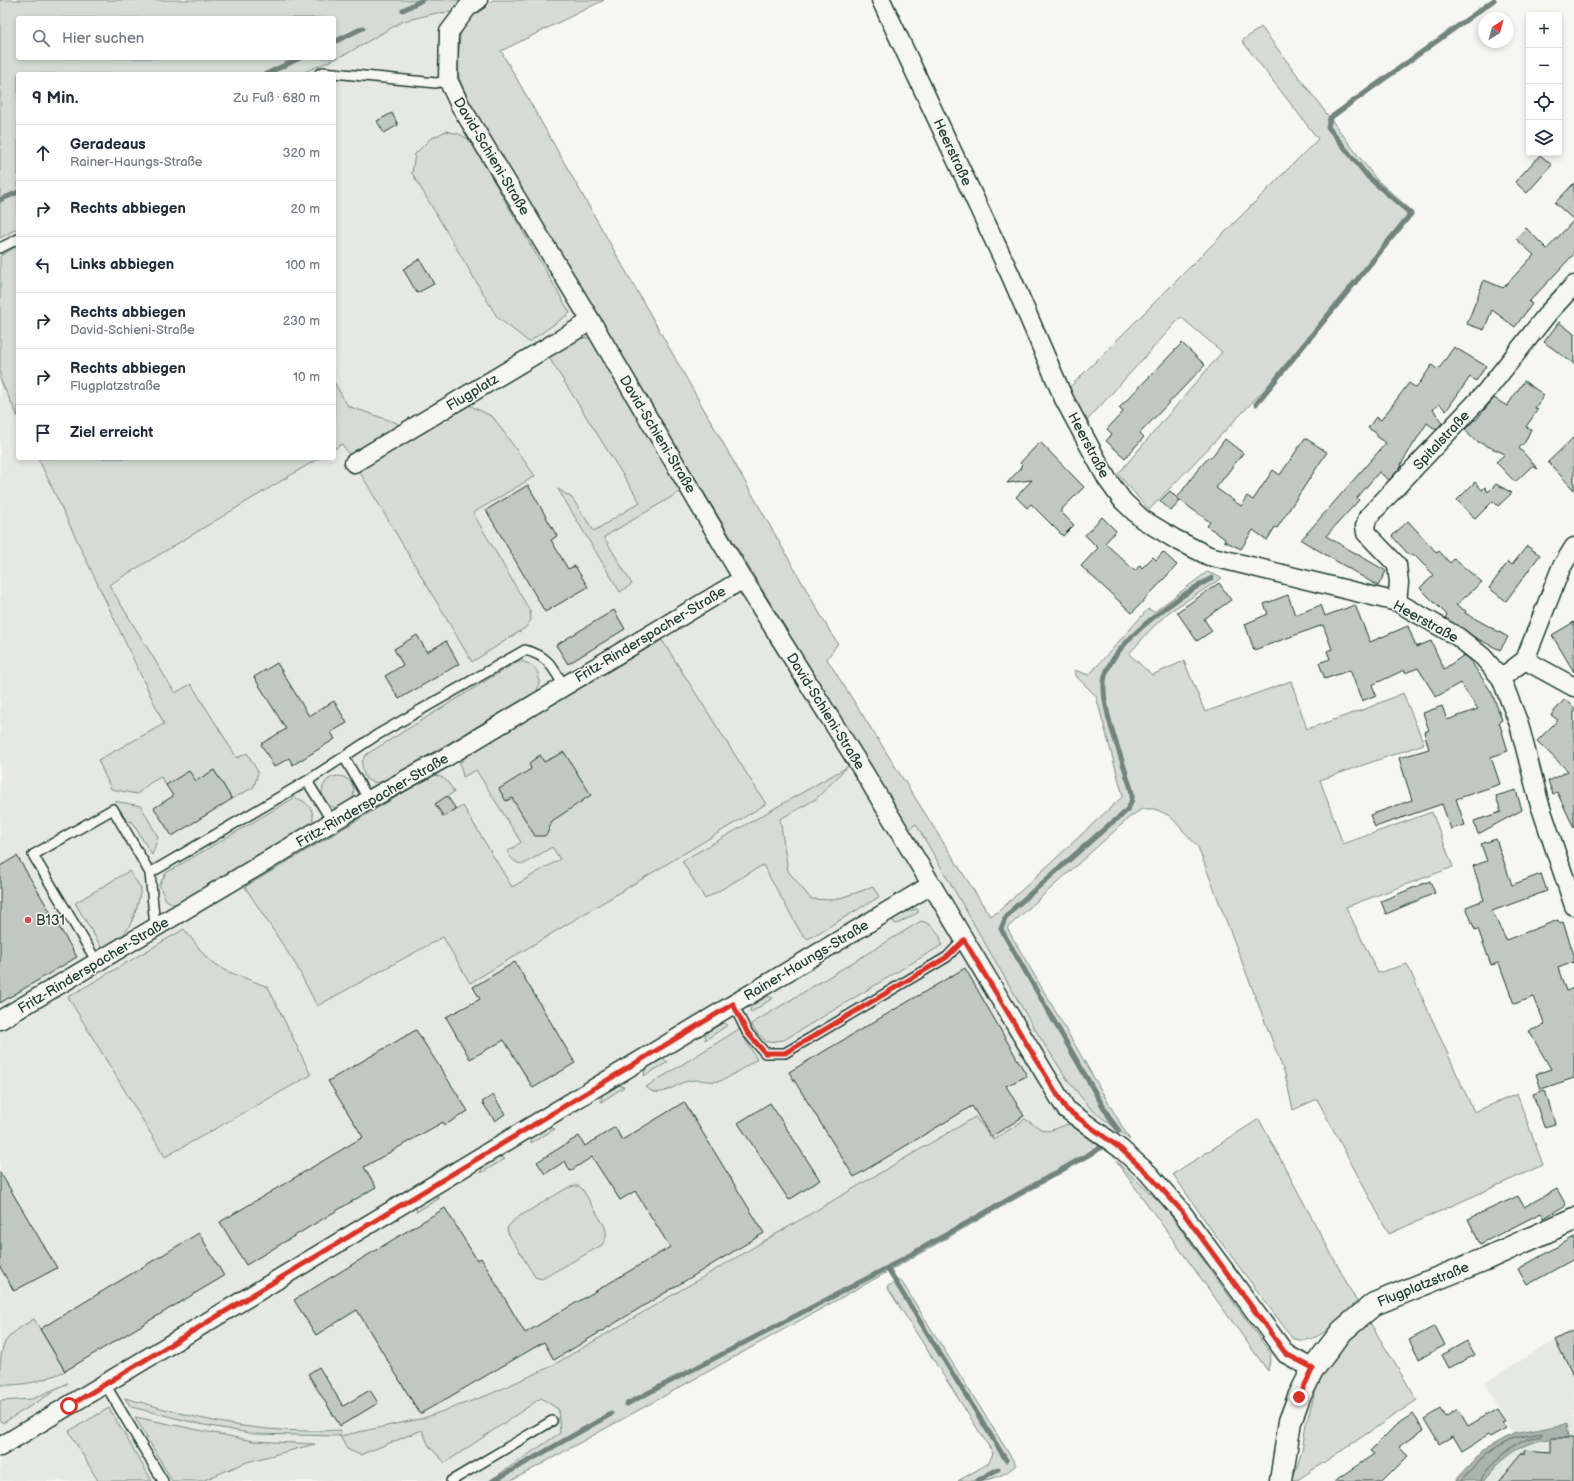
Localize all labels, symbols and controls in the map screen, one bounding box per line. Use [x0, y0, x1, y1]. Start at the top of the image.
north arrow [1478, 12, 1514, 48]
map controls [1526, 12, 1562, 156]
button: + [1526, 12, 1562, 48]
search box [16, 16, 336, 60]
icon: search [30, 27, 52, 49]
text: Hier suchen [62, 29, 144, 48]
button: − [1526, 48, 1562, 84]
button: locate [1526, 84, 1562, 120]
text: 9 Min. [32, 88, 79, 108]
text: Zu Fuß · 680 m [234, 90, 320, 106]
street label: David-Schieni-Straße [450, 94, 533, 218]
street label: Heerstraße [930, 116, 975, 188]
button: layers [1526, 120, 1562, 156]
text: Geradeaus [70, 135, 146, 154]
icon: ahead [32, 142, 54, 164]
text: 320 m [282, 145, 320, 161]
text: Rainer-Haungs-Straße [70, 154, 202, 170]
icon: right [32, 198, 54, 220]
text: Rechts abbiegen [70, 199, 186, 218]
text: 20 m [290, 201, 320, 217]
icon: left [32, 254, 54, 276]
text: Links abbiegen [70, 255, 174, 274]
text: 100 m [285, 257, 320, 273]
text: Rechts abbiegen [70, 303, 186, 322]
icon: right [32, 310, 54, 332]
text: 230 m [283, 313, 320, 329]
text: David-Schieni-Straße [70, 322, 195, 338]
text: Rechts abbiegen [70, 359, 186, 378]
icon: right [32, 366, 54, 388]
text: 10 m [293, 369, 320, 385]
street label: Flugplatz [443, 370, 501, 414]
street label: David-Schieni-Straße [616, 372, 699, 496]
text: Flugplatzstraße [70, 378, 160, 394]
street label: Spitalstraße [1410, 407, 1473, 474]
street label: Heerstraße [1064, 409, 1113, 481]
icon: arrive [32, 422, 54, 444]
text: Ziel erreicht [70, 423, 153, 442]
street label: Fritz-Rinderspacher-Straße [572, 583, 729, 686]
street label: Heerstraße [1390, 597, 1461, 646]
street label: David-Schieni-Straße [783, 650, 868, 773]
street label: Fritz-Rinderspacher-Straße [293, 750, 451, 851]
place label: B131 [36, 912, 65, 929]
street label: Fritz-Rinderspacher-Straße [15, 914, 172, 1017]
marker: B131 [23, 915, 33, 925]
street label: Rainer-Haungs-Straße [741, 916, 872, 1004]
street label: Flugplatzstraße [1375, 1258, 1472, 1311]
route end [1290, 1388, 1308, 1406]
route start [60, 1397, 78, 1415]

